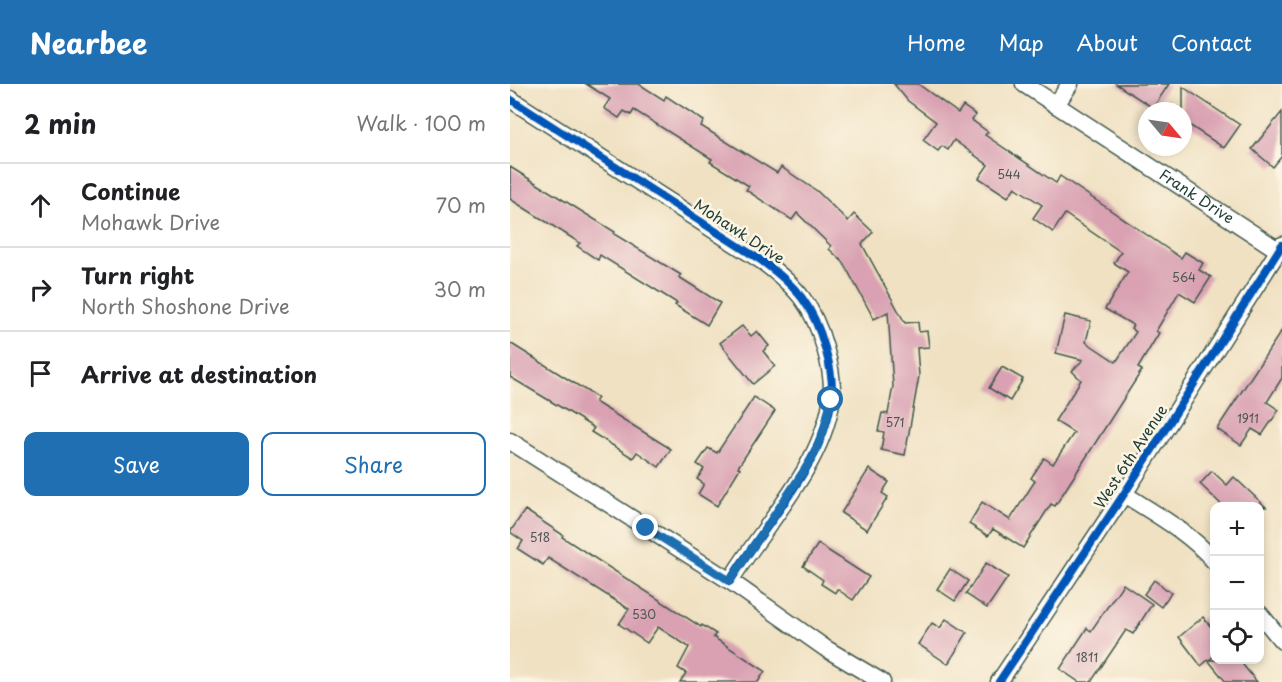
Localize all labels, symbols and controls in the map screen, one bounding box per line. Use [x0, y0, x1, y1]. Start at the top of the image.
text: Nearbee [30, 21, 147, 64]
text: Home [907, 26, 966, 58]
text: Map [999, 26, 1044, 58]
text: About [1077, 26, 1138, 58]
text: Contact [1171, 26, 1252, 58]
north arrow [1138, 102, 1192, 156]
text: 2 min [24, 104, 97, 143]
text: Walk · 100 m [356, 108, 486, 138]
street label: Frank Drive [1155, 162, 1239, 228]
house number: 544 [997, 165, 1021, 183]
text: Continue [81, 174, 180, 207]
icon: ahead [24, 189, 57, 222]
text: 70 m [436, 190, 486, 220]
street label: Mohawk Drive [690, 193, 790, 269]
text: Mohawk Drive [81, 207, 220, 237]
text: Turn right [81, 258, 194, 291]
house number: 564 [1172, 268, 1196, 286]
icon: right [24, 273, 57, 306]
text: 30 m [433, 274, 486, 304]
text: North Shoshone Drive [81, 291, 290, 321]
icon: arrive [24, 357, 57, 390]
text: Arrive at destination [81, 357, 317, 390]
route start [817, 386, 843, 412]
street label: West 6th Avenue [1087, 400, 1172, 513]
house number: 1911 [1237, 409, 1259, 427]
house number: 571 [886, 413, 904, 431]
button: Save [24, 432, 249, 496]
button: Share [261, 432, 486, 496]
map controls [1210, 502, 1264, 664]
button: + [1210, 502, 1264, 556]
route end [632, 514, 658, 540]
house number: 518 [530, 528, 550, 546]
button: − [1210, 556, 1264, 610]
house number: 530 [632, 605, 656, 623]
button: locate [1210, 610, 1264, 664]
house number: 1811 [1076, 648, 1098, 666]

